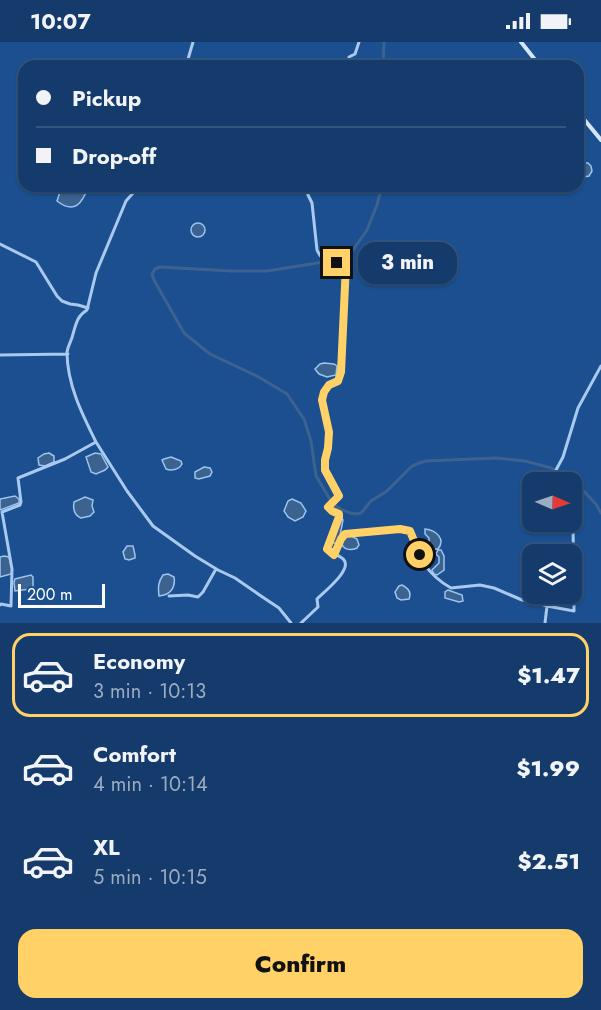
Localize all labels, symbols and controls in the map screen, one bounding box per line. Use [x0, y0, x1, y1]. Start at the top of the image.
text: 10:07 [30, 5, 91, 37]
text: Pickup [72, 82, 141, 114]
text: Drop-off [72, 140, 156, 172]
callout: 3 min [358, 242, 457, 284]
text: 3 min [381, 248, 434, 277]
route end [323, 249, 350, 276]
north arrow [522, 472, 582, 532]
map controls [522, 472, 582, 604]
route start [406, 541, 433, 568]
button: layers [522, 544, 582, 604]
scale bar [18, 581, 105, 608]
text: 200 m [27, 583, 73, 606]
text: Economy [93, 645, 185, 677]
icon: car [21, 648, 75, 702]
text: $1.47 [517, 659, 580, 691]
text: 3 min · 10:13 [93, 677, 206, 706]
text: Comfort [93, 738, 176, 770]
icon: car [21, 741, 75, 795]
text: $1.99 [517, 752, 580, 784]
text: 4 min · 10:14 [93, 770, 208, 799]
text: XL [93, 831, 120, 863]
icon: car [21, 834, 75, 888]
text: $2.51 [517, 845, 580, 877]
text: 5 min · 10:15 [93, 863, 207, 892]
button: Confirm [18, 929, 583, 998]

